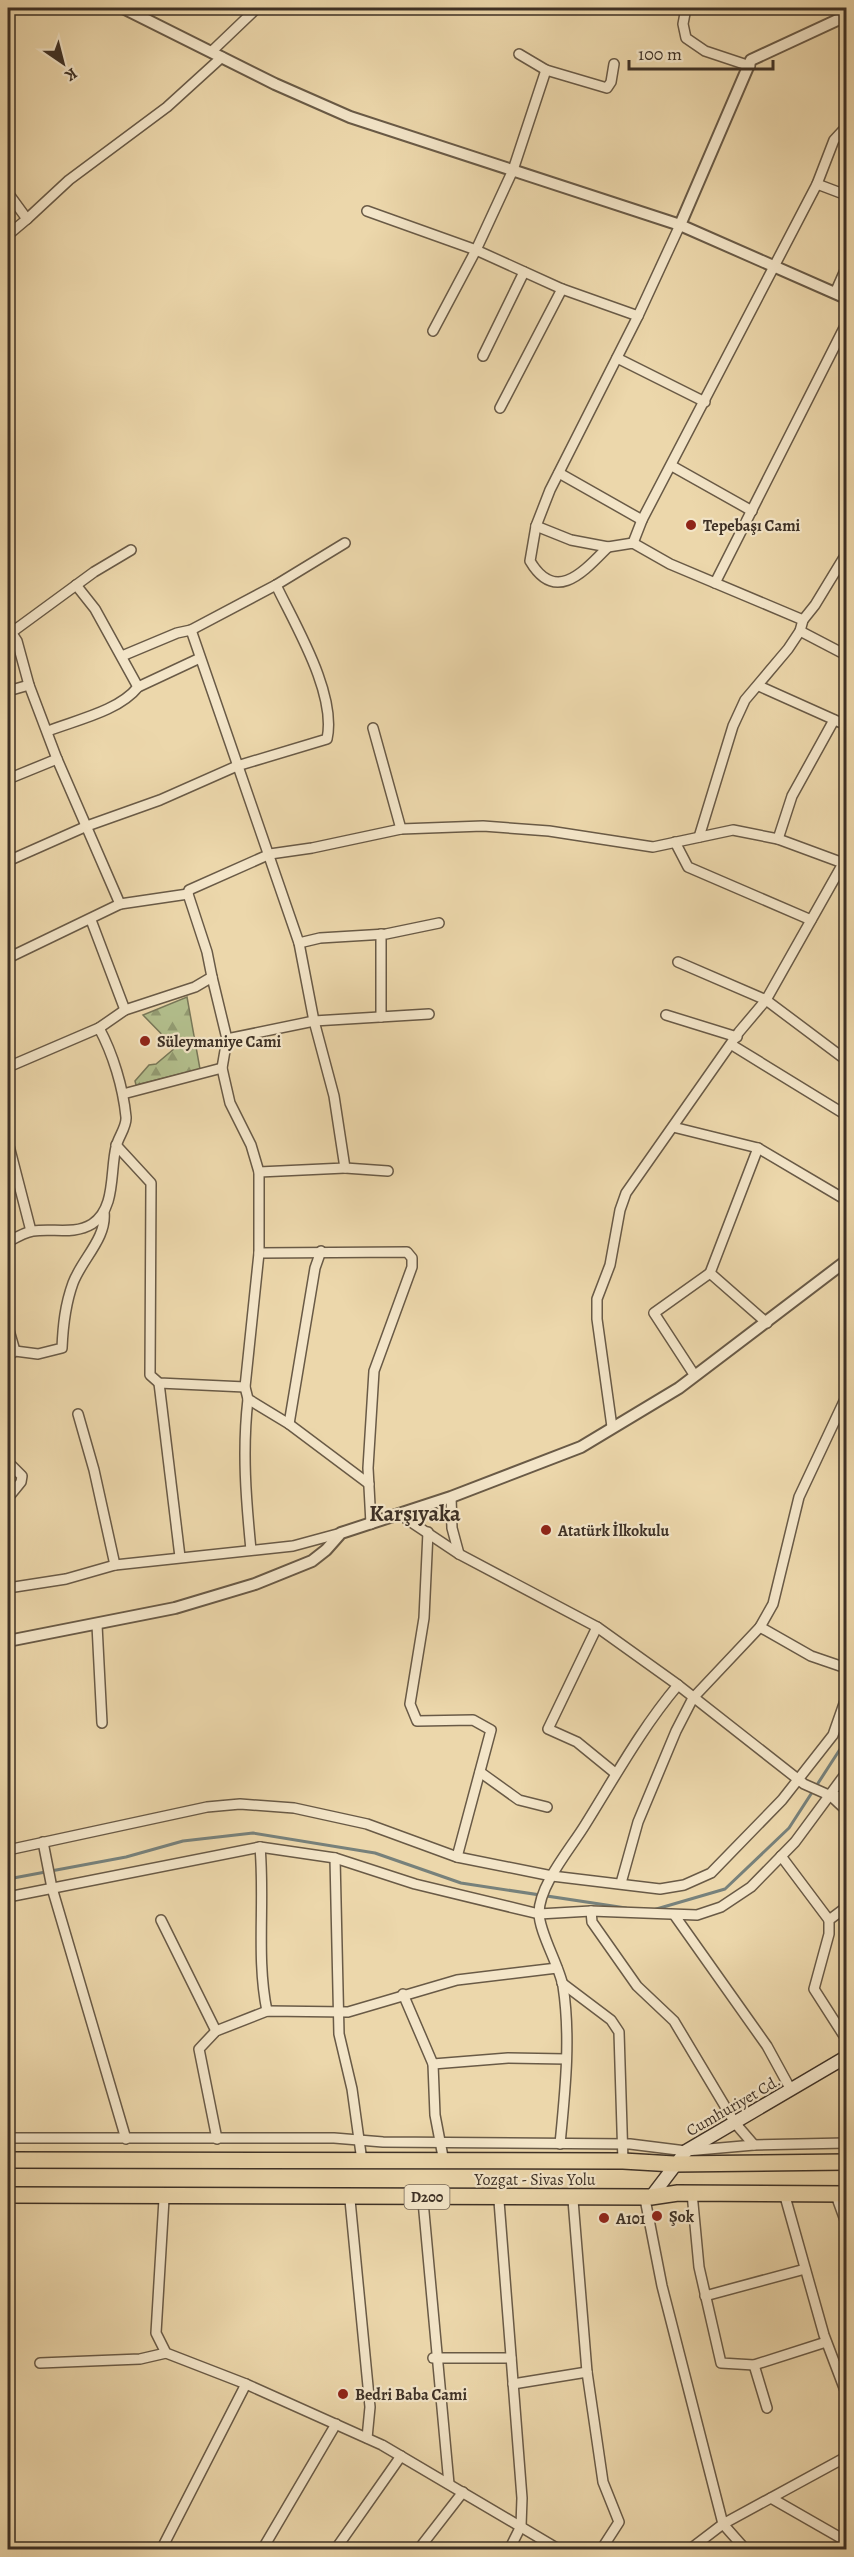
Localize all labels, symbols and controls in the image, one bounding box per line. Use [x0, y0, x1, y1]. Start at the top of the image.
north arrow [33, 33, 93, 93]
scale bar [629, 33, 773, 71]
text: 100 m [638, 42, 682, 66]
text: K [60, 62, 82, 87]
place label: Tepebaşı Cami [703, 515, 801, 537]
marker: Tepebaşı Cami [684, 518, 698, 532]
place label: Süleymaniye Cami [157, 1031, 282, 1053]
marker: Süleymaniye Cami [138, 1034, 152, 1048]
district label: Karşıyaka [369, 1499, 461, 1529]
place label: Atatürk İlkokulu [557, 1520, 669, 1542]
marker: Atatürk İlkokulu [539, 1523, 553, 1537]
street label: Cumhuriyet Cd. [682, 2070, 785, 2142]
street label: Yozgat - Sivas Yolu [474, 2169, 596, 2191]
road number: D200 [404, 2185, 450, 2209]
place label: Şok [669, 2206, 695, 2228]
place label: A101 [615, 2208, 646, 2230]
marker: Şok [650, 2209, 664, 2223]
marker: A101 [597, 2211, 611, 2225]
place label: Bedri Baba Cami [355, 2384, 467, 2406]
marker: Bedri Baba Cami [336, 2387, 350, 2401]

